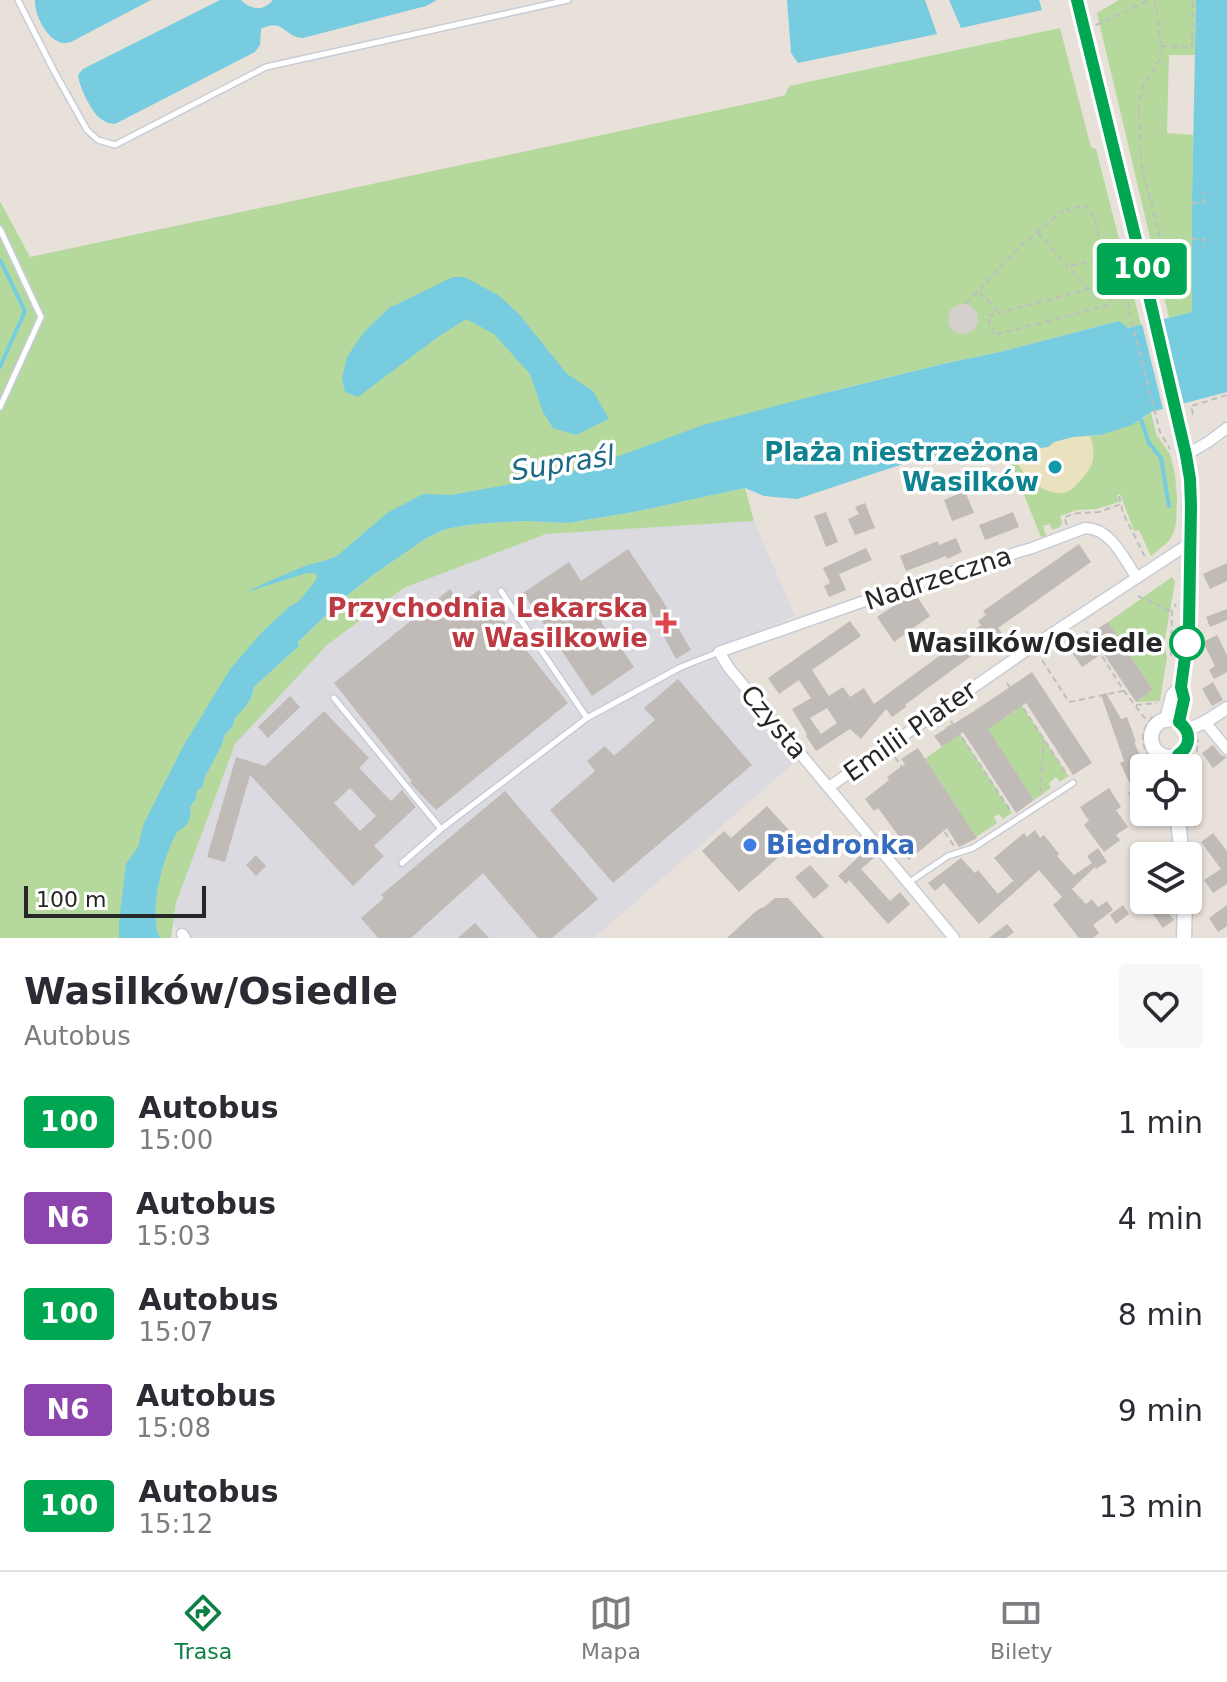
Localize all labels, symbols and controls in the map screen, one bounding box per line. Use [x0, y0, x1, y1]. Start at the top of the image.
line badge: 100 [1096, 243, 1188, 295]
text: 100 [1113, 252, 1171, 285]
place label: Plaża niestrzeżona Wasilków [764, 437, 1039, 497]
water label: Supraśl [509, 439, 617, 487]
marker: Plaża niestrzeżona Wasilków [1046, 458, 1064, 476]
street label: Nadrzeczna [861, 540, 1015, 616]
place label: Przychodnia Lekarska w Wasilkowie [327, 593, 648, 653]
marker: Przychodnia Lekarska w Wasilkowie [655, 612, 677, 634]
marker: Wasilków/Osiedle [1170, 626, 1204, 660]
place label: Wasilków/Osiedle [907, 628, 1163, 658]
street label: Emilii Plater [838, 674, 982, 788]
street label: Czysta [735, 679, 813, 765]
map controls [1130, 754, 1202, 914]
button: locate [1130, 754, 1202, 826]
place label: Biedronka [766, 830, 915, 860]
marker: Biedronka [741, 836, 759, 854]
button: layers [1130, 842, 1202, 914]
scale bar [24, 882, 206, 918]
text: 100 m [36, 887, 106, 912]
button: heart [1119, 964, 1203, 1048]
text: Wasilków/Osiedle [24, 969, 398, 1013]
text: Autobus [24, 1021, 131, 1051]
text: Autobus [138, 1090, 279, 1125]
text: 100 [40, 1105, 98, 1138]
text: 1 min [1118, 1105, 1203, 1140]
text: 15:00 [138, 1125, 213, 1155]
text: Autobus [136, 1186, 276, 1221]
text: N6 [47, 1201, 89, 1234]
text: 4 min [1118, 1201, 1203, 1236]
text: 15:03 [136, 1221, 211, 1251]
text: Autobus [138, 1282, 279, 1317]
text: 100 [40, 1297, 98, 1330]
text: 8 min [1118, 1297, 1203, 1332]
text: 15:07 [138, 1317, 213, 1347]
text: Autobus [136, 1378, 276, 1413]
text: N6 [47, 1393, 89, 1426]
text: 9 min [1118, 1393, 1203, 1428]
text: 15:08 [136, 1413, 211, 1443]
text: Autobus [138, 1474, 279, 1509]
text: 100 [40, 1489, 98, 1522]
text: 13 min [1099, 1489, 1203, 1524]
text: 15:12 [138, 1509, 213, 1539]
tab: Trasa [174, 1591, 232, 1664]
tab: Mapa [581, 1591, 641, 1664]
tab: Bilety [990, 1591, 1052, 1664]

